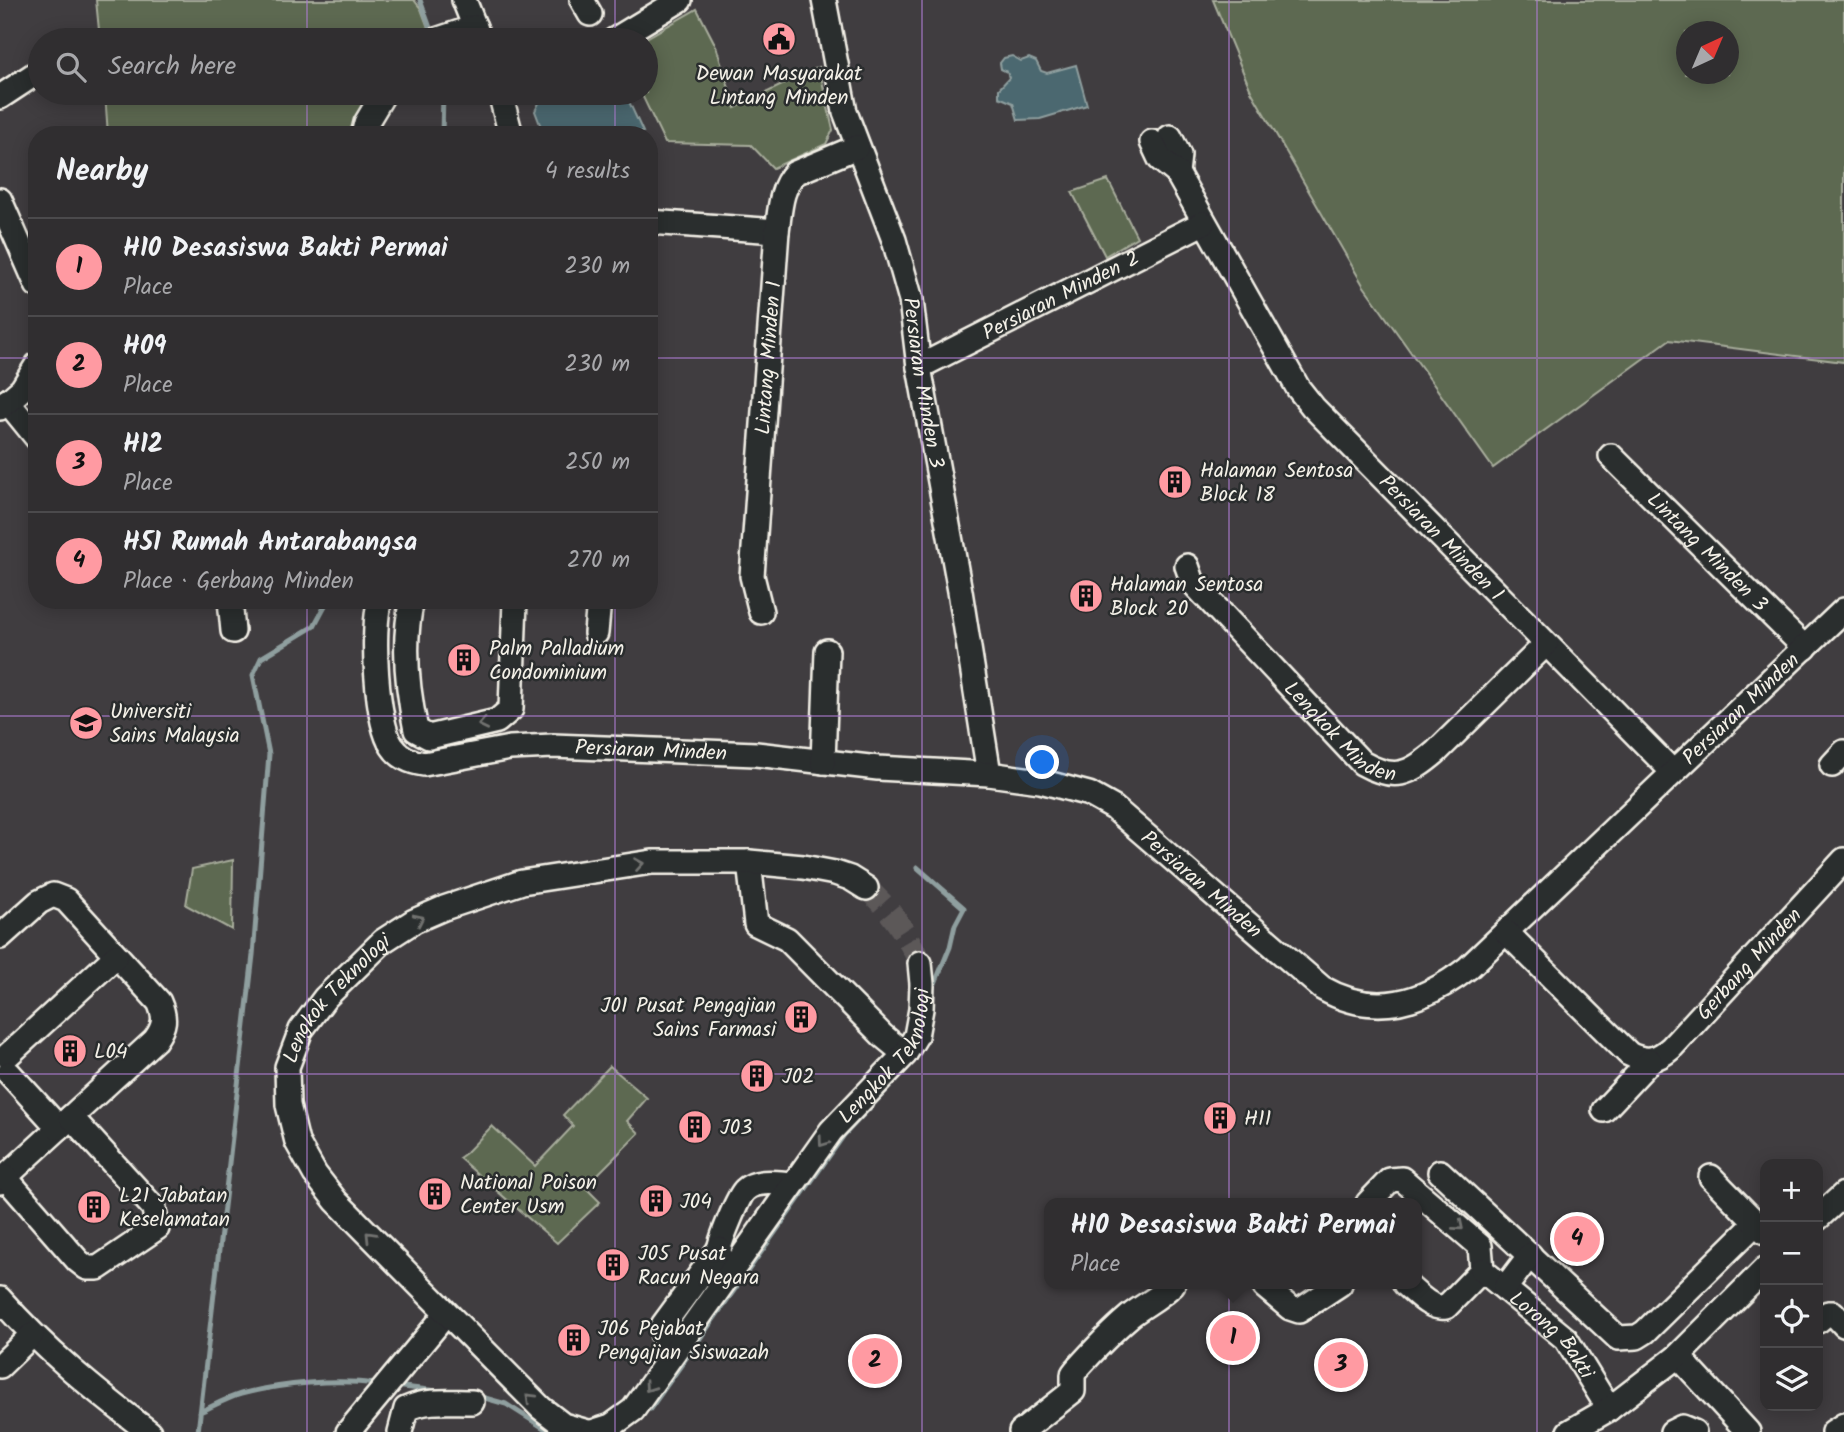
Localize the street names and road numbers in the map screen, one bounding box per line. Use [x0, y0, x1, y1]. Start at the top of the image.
street label: Persiaran Minden 2 [977, 243, 1146, 350]
street label: Lintang Minden 1 [747, 280, 791, 436]
street label: Persiaran Minden 3 [893, 296, 952, 471]
street label: Persiaran Minden 1 [1370, 467, 1511, 610]
street label: Lintang Minden 3 [1638, 485, 1775, 621]
street label: Persiaran Minden [1675, 645, 1808, 774]
street label: Lengkok Minden [1275, 674, 1397, 792]
street label: Persiaran Minden [574, 732, 727, 771]
street label: Persiaran Minden [1133, 823, 1269, 947]
street label: Gerbang Minden [1689, 901, 1811, 1029]
street label: Lengkok Teknologi [275, 925, 398, 1068]
street label: Lengkok Teknologi [831, 987, 940, 1132]
street label: Lorong Bakti [1501, 1283, 1602, 1387]

